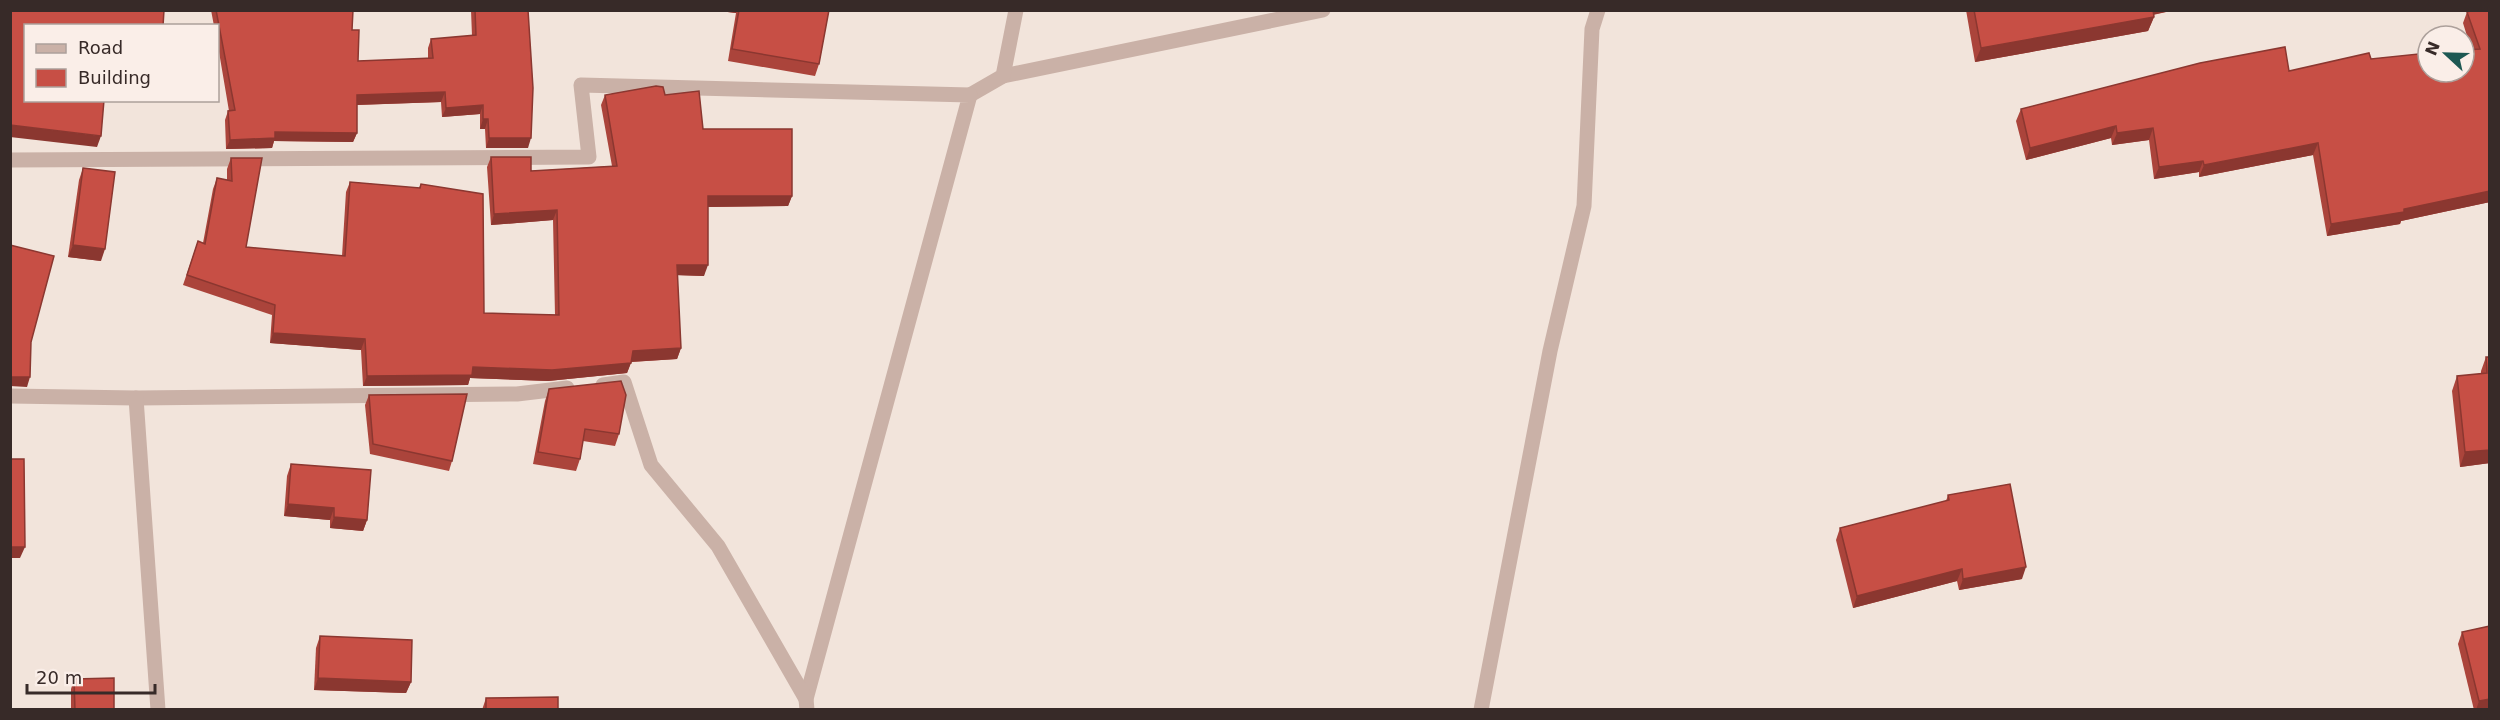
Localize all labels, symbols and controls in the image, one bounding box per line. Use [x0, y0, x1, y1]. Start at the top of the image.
legend [24, 24, 219, 102]
north arrow [2416, 24, 2476, 84]
text: Road [78, 37, 123, 58]
text: N [2421, 39, 2444, 58]
text: Building [78, 67, 151, 88]
scale bar [27, 657, 154, 695]
text: 20 m [36, 667, 82, 688]

